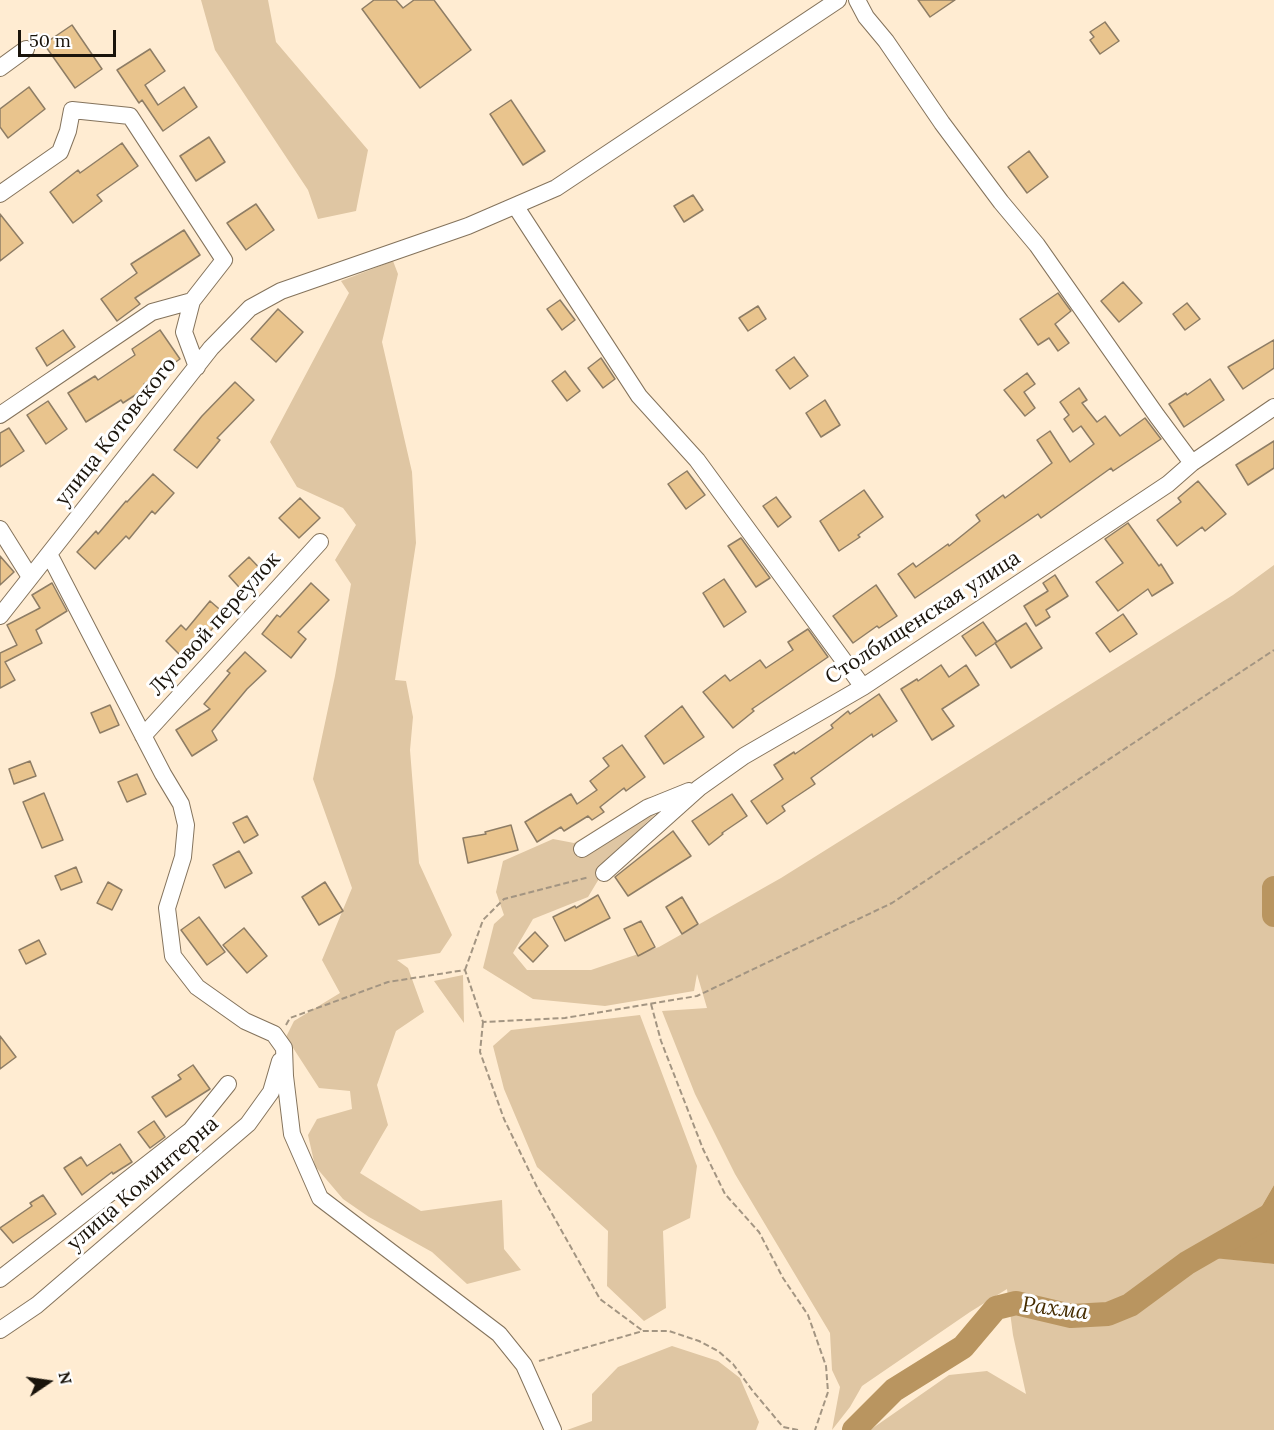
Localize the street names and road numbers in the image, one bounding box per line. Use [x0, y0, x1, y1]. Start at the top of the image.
street label: улица Котовского [50, 353, 182, 511]
street label: Столбищенская улица [821, 546, 1025, 690]
street label: Луговой переулок [144, 547, 286, 701]
street label: улица Коминтерна [62, 1111, 224, 1257]

